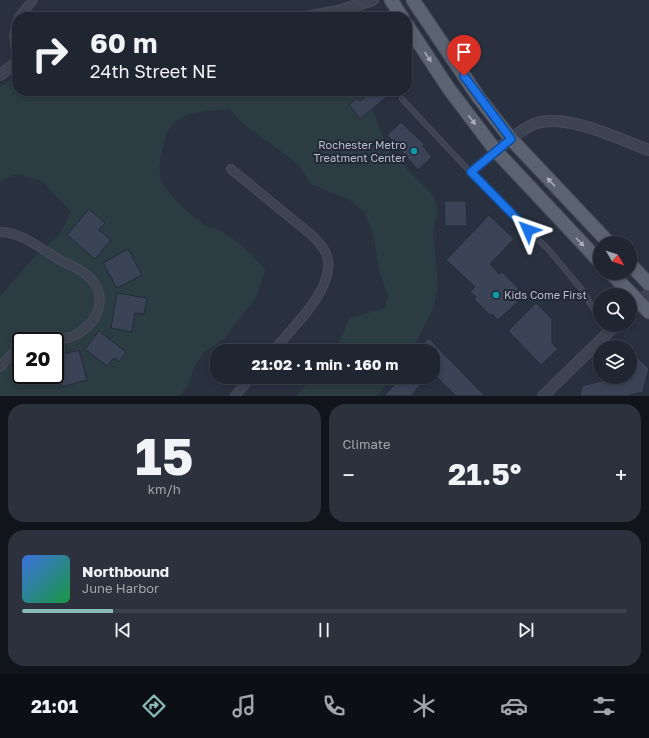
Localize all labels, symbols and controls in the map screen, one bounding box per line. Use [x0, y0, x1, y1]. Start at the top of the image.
text: 60 m [90, 26, 157, 59]
icon: right [24, 28, 76, 80]
pin [447, 35, 481, 76]
icon: arrive [453, 41, 475, 63]
one-way arrow [424, 52, 432, 62]
text: 24th Street NE [90, 60, 217, 82]
one-way arrow [468, 115, 477, 126]
place label: Rochester Metro Treatment Center [314, 138, 407, 164]
marker: Rochester Metro Treatment Center [409, 146, 419, 156]
one-way arrow [546, 177, 555, 187]
position arrow [507, 209, 549, 251]
north arrow [593, 236, 637, 280]
map controls [593, 236, 637, 384]
one-way arrow [576, 237, 585, 247]
place label: Kids Come First [504, 288, 587, 301]
button: search [593, 288, 637, 332]
marker: Kids Come First [491, 290, 501, 300]
speed limit sign: 20 [12, 332, 64, 384]
button: layers [593, 340, 637, 384]
text: 21:02 · 1 min · 160 m [252, 355, 398, 373]
text: 15 [135, 424, 194, 486]
text: Climate [343, 436, 390, 452]
text: 21.5° [448, 456, 521, 492]
text: − [343, 461, 355, 488]
text: + [615, 461, 627, 488]
text: km/h [148, 481, 181, 497]
text: Northbound [82, 562, 169, 580]
text: June Harbor [82, 580, 159, 596]
icon: previous [112, 619, 134, 641]
icon: pause [313, 619, 335, 641]
icon: next [515, 619, 537, 641]
icon: directions [140, 692, 168, 720]
icon: music [230, 692, 258, 720]
icon: phone [320, 692, 348, 720]
icon: climate [410, 692, 438, 720]
icon: car [500, 692, 528, 720]
icon: filters [590, 692, 618, 720]
text: 21:01 [31, 695, 78, 717]

